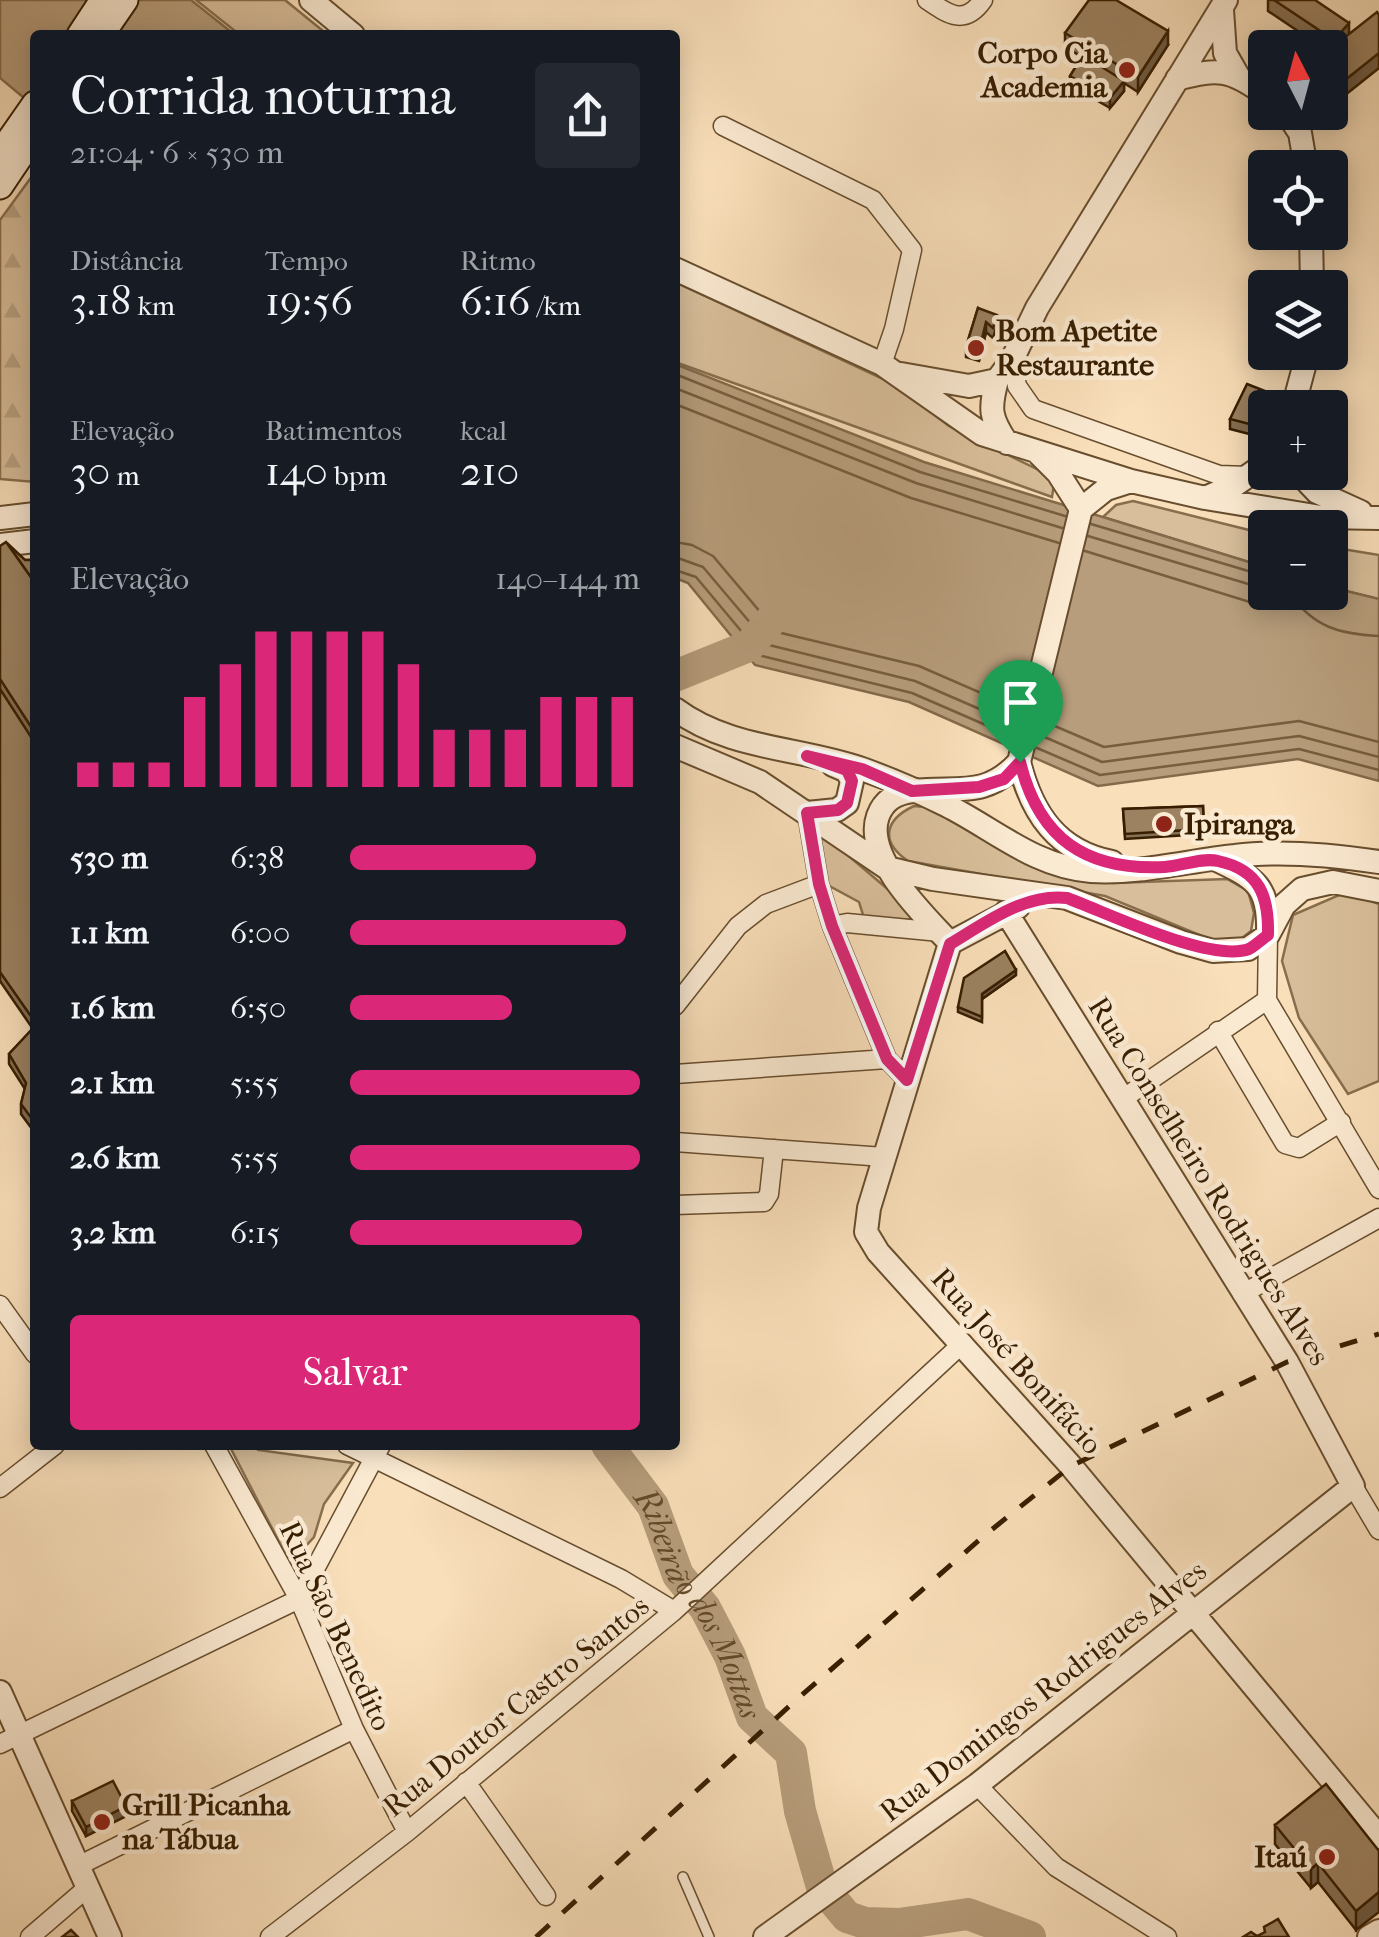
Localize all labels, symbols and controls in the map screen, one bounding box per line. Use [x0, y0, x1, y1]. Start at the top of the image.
north arrow [1248, 30, 1348, 130]
map controls [1248, 30, 1348, 610]
place label: Corpo Cia Academia [978, 36, 1108, 105]
marker: Corpo Cia Academia [1116, 59, 1138, 81]
button: share [535, 63, 640, 168]
text: Corrida noturna [70, 64, 455, 128]
text: 21:04 · 6 × 530 m [70, 134, 284, 171]
button: locate [1248, 150, 1348, 250]
text: Distância [70, 244, 183, 277]
text: Tempo [265, 244, 348, 277]
text: Ritmo [460, 244, 536, 277]
button: layers [1248, 270, 1348, 370]
text: 3.18 [70, 277, 131, 326]
text: 19:56 [265, 277, 353, 326]
text: 6:16 [460, 277, 530, 326]
text: km [131, 289, 175, 322]
text: /km [530, 289, 581, 322]
place label: Bom Apetite Restaurante [996, 314, 1158, 383]
marker: Bom Apetite Restaurante [965, 337, 987, 359]
button: + [1248, 390, 1348, 490]
text: Elevação [70, 414, 174, 447]
text: Batimentos [265, 414, 402, 447]
text: kcal [460, 414, 507, 447]
text: 30 [70, 447, 110, 496]
text: 140 [265, 447, 328, 496]
text: 210 [460, 447, 520, 496]
text: m [110, 459, 140, 492]
text: bpm [328, 459, 387, 492]
button: − [1248, 510, 1348, 610]
text: Elevação [70, 560, 189, 597]
text: 140–144 m [495, 560, 640, 597]
pin [978, 660, 1063, 763]
icon: arrive [993, 675, 1048, 730]
place label: Ipiranga [1184, 807, 1296, 842]
marker: Ipiranga [1153, 813, 1175, 835]
text: 530 m [70, 839, 148, 876]
text: 6:38 [230, 839, 284, 876]
text: 1.1 km [70, 914, 149, 951]
text: 6:00 [230, 914, 290, 951]
text: 1.6 km [70, 989, 155, 1026]
text: 6:50 [230, 989, 286, 1026]
street label: Rua Conselheiro Rodrigues Alves [1080, 991, 1337, 1372]
text: 2.1 km [70, 1064, 154, 1101]
text: 5:55 [230, 1064, 279, 1101]
text: 2.6 km [70, 1139, 160, 1176]
text: 5:55 [230, 1139, 279, 1176]
text: 3.2 km [70, 1214, 156, 1251]
text: 6:15 [230, 1214, 280, 1251]
street label: Rua José Bonifácio [924, 1261, 1109, 1462]
button: Salvar [70, 1315, 640, 1430]
water label: Ribeirão dos Mottas [626, 1479, 769, 1725]
street label: Rua São Benedito [272, 1516, 399, 1736]
street label: Rua Domingos Rodrigues Alves [873, 1553, 1213, 1830]
street label: Rua Doutor Castro Santos [376, 1588, 656, 1824]
place label: Grill Picanha na Tábua [122, 1788, 291, 1857]
marker: Grill Picanha na Tábua [91, 1811, 113, 1833]
place label: Itaú [1254, 1840, 1308, 1875]
marker: Itaú [1316, 1846, 1338, 1868]

